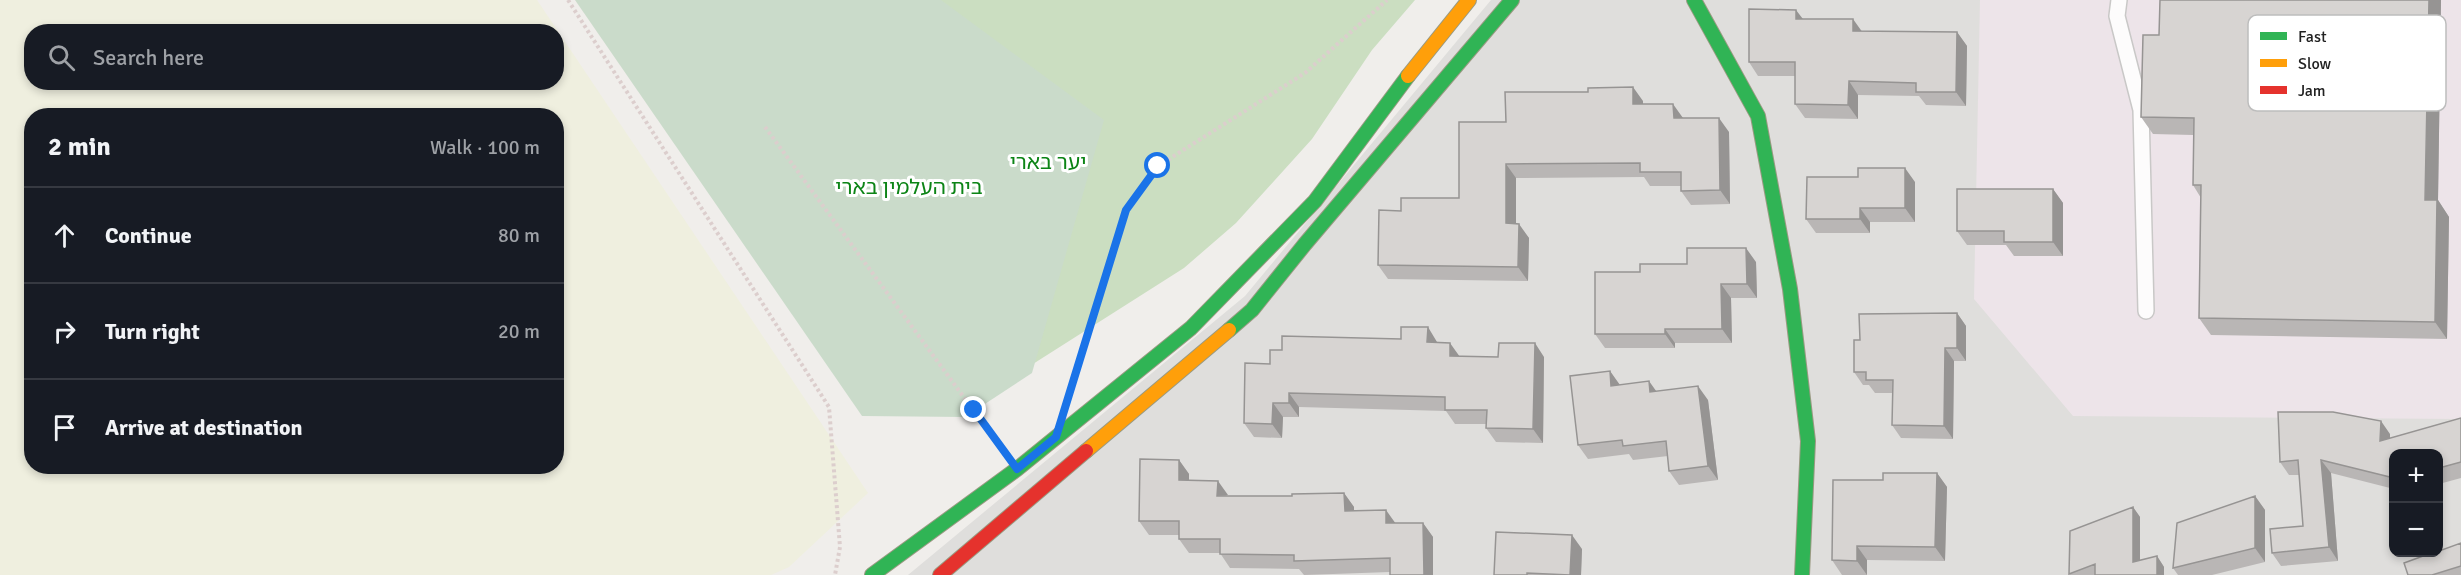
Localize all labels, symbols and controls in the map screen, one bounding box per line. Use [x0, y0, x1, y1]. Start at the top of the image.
legend [2248, 15, 2446, 111]
search box [24, 24, 564, 90]
text: Fast [2298, 27, 2327, 47]
icon: search [45, 41, 78, 74]
text: Search here [93, 44, 204, 71]
text: Slow [2298, 54, 2332, 74]
text: Jam [2298, 81, 2326, 101]
text: 2 min [48, 131, 111, 163]
text: Walk · 100 m [430, 135, 540, 160]
park label: יער בארי [1010, 149, 1086, 175]
route start [1144, 152, 1170, 178]
park label: בית העלמין בארי [835, 174, 983, 200]
icon: ahead [48, 219, 81, 252]
text: Continue [105, 222, 192, 249]
text: 80 m [498, 223, 540, 248]
icon: right [48, 315, 81, 348]
text: Turn right [105, 318, 200, 345]
text: 20 m [498, 319, 540, 344]
route end [960, 396, 986, 422]
icon: arrive [48, 411, 81, 444]
text: Arrive at destination [105, 414, 302, 441]
map controls [2389, 449, 2443, 557]
button: + [2389, 449, 2443, 503]
button: − [2389, 503, 2443, 557]

